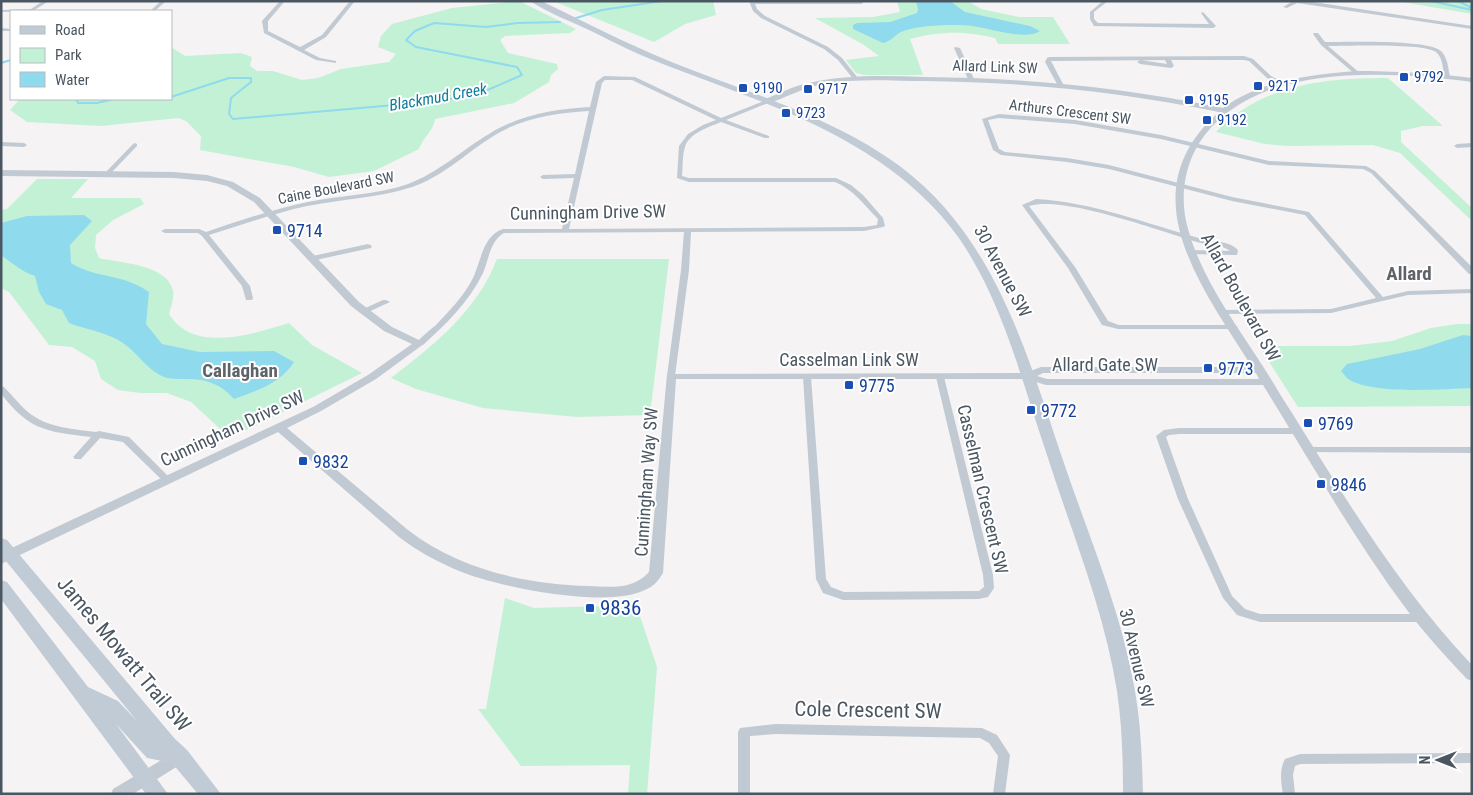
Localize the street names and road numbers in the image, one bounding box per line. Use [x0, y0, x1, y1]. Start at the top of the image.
street label: Allard Link SW [952, 57, 1038, 78]
street label: Arthurs Crescent SW [1008, 96, 1132, 128]
street label: Caine Boulevard SW [276, 168, 396, 208]
street label: Cunningham Drive SW [510, 200, 667, 224]
street label: 30 Avenue SW [970, 222, 1036, 321]
street label: Allard Boulevard SW [1197, 229, 1285, 365]
street label: Casselman Link SW [779, 349, 919, 370]
street label: Allard Gate SW [1052, 354, 1158, 375]
street label: Cunningham Drive SW [157, 385, 307, 471]
street label: Casselman Crescent SW [953, 402, 1013, 576]
street label: Cunningham Way SW [630, 406, 662, 557]
street label: James Mowatt Trail SW [52, 572, 196, 736]
street label: 30 Avenue SW [1115, 606, 1159, 710]
street label: Cole Crescent SW [794, 697, 942, 723]

